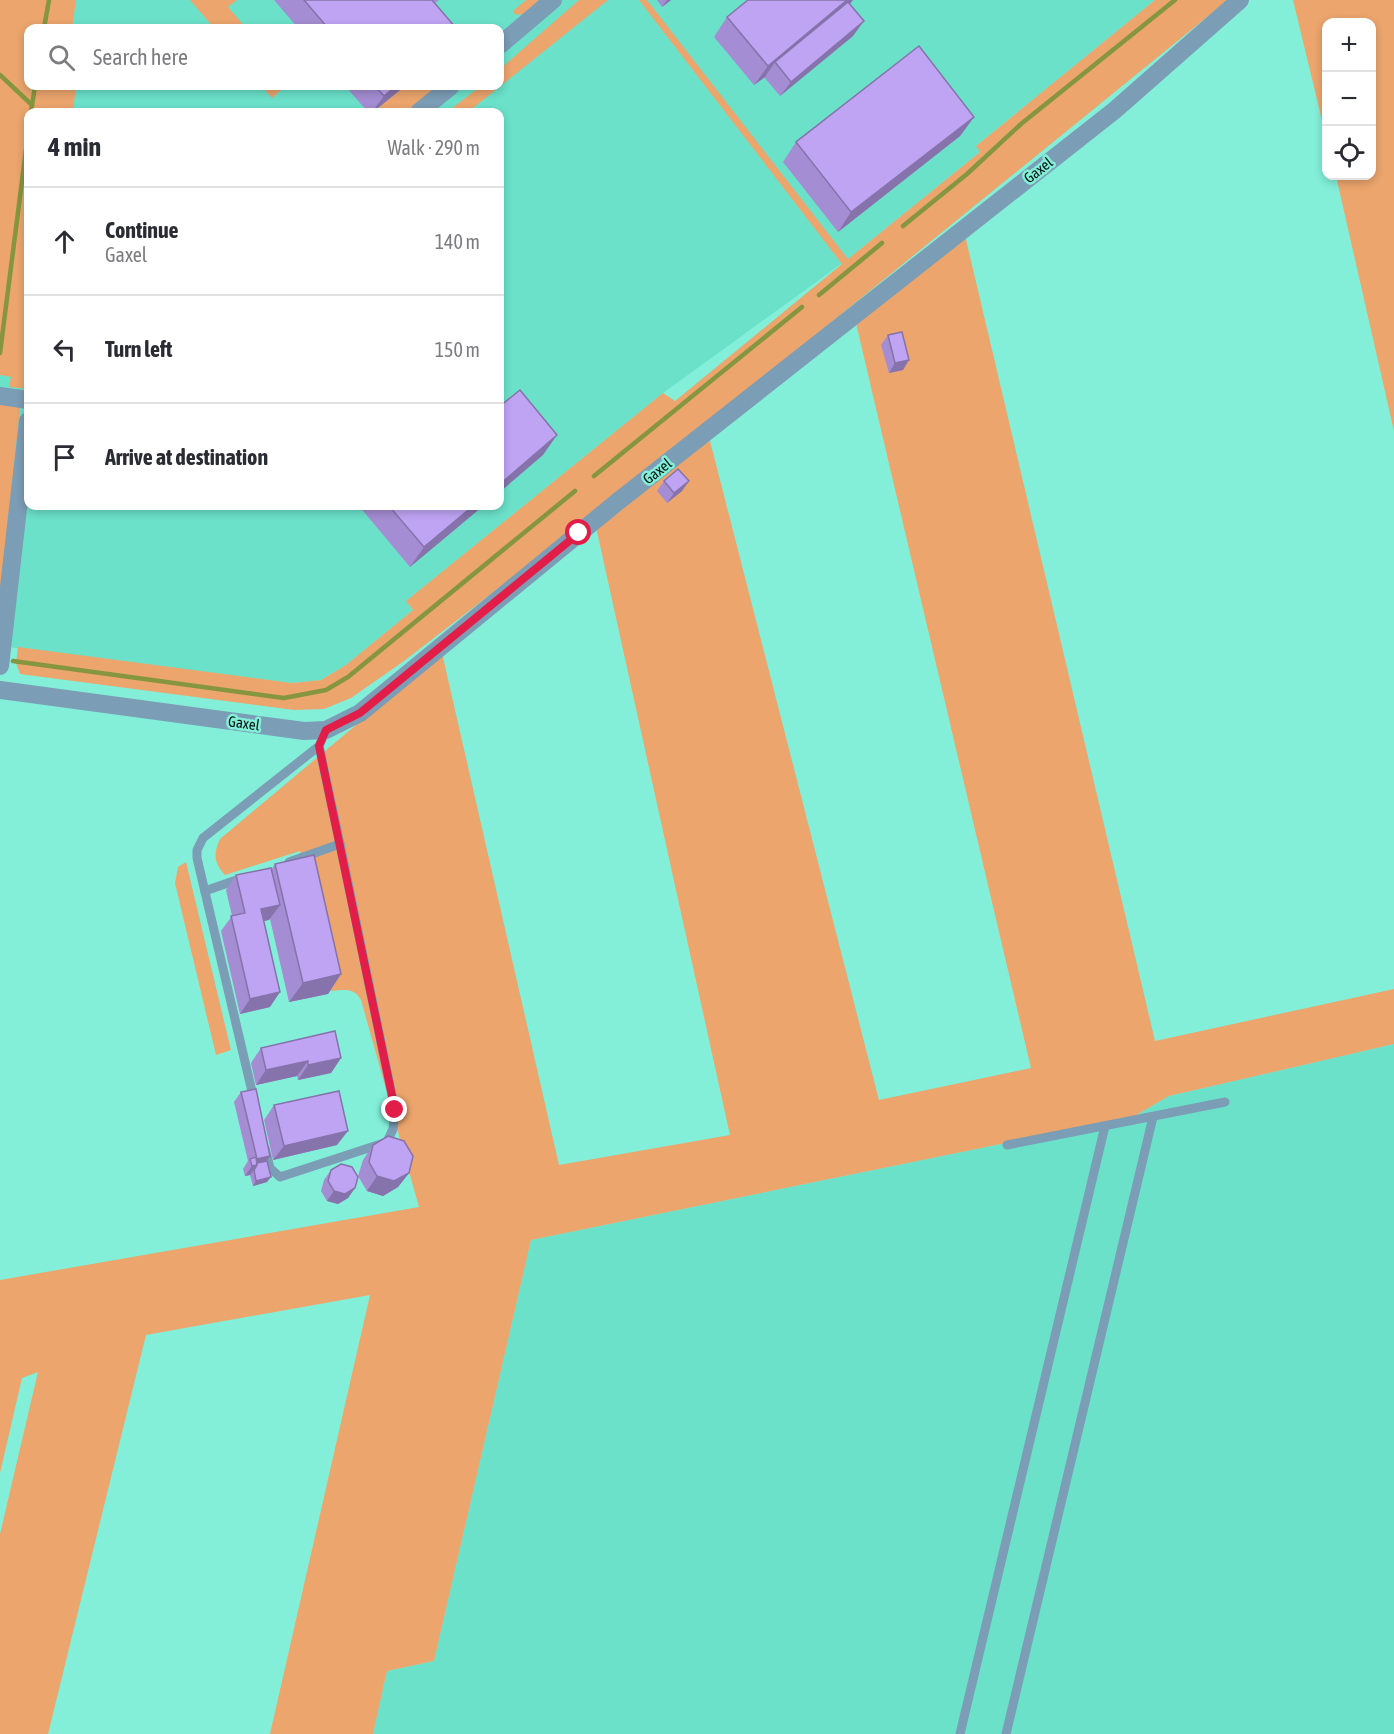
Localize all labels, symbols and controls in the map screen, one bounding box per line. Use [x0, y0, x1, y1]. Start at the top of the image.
map controls [1322, 18, 1376, 180]
button: + [1322, 18, 1376, 72]
search box [24, 24, 504, 90]
icon: search [45, 41, 78, 74]
text: Search here [93, 44, 188, 70]
button: − [1322, 72, 1376, 126]
button: locate [1322, 126, 1376, 180]
text: 4 min [48, 132, 101, 162]
text: Walk · 290 m [388, 136, 480, 159]
street label: Gaxel [1020, 154, 1056, 186]
text: Continue [105, 217, 179, 243]
icon: ahead [48, 225, 81, 258]
text: 140 m [435, 230, 480, 253]
text: Gaxel [105, 243, 147, 266]
icon: left [48, 333, 81, 366]
text: Turn left [105, 336, 172, 362]
text: 150 m [435, 338, 480, 361]
icon: arrive [48, 441, 81, 474]
text: Arrive at destination [105, 444, 268, 470]
street label: Gaxel [639, 455, 675, 487]
route start [565, 519, 591, 545]
street label: Gaxel [227, 712, 261, 734]
route end [381, 1096, 407, 1122]

